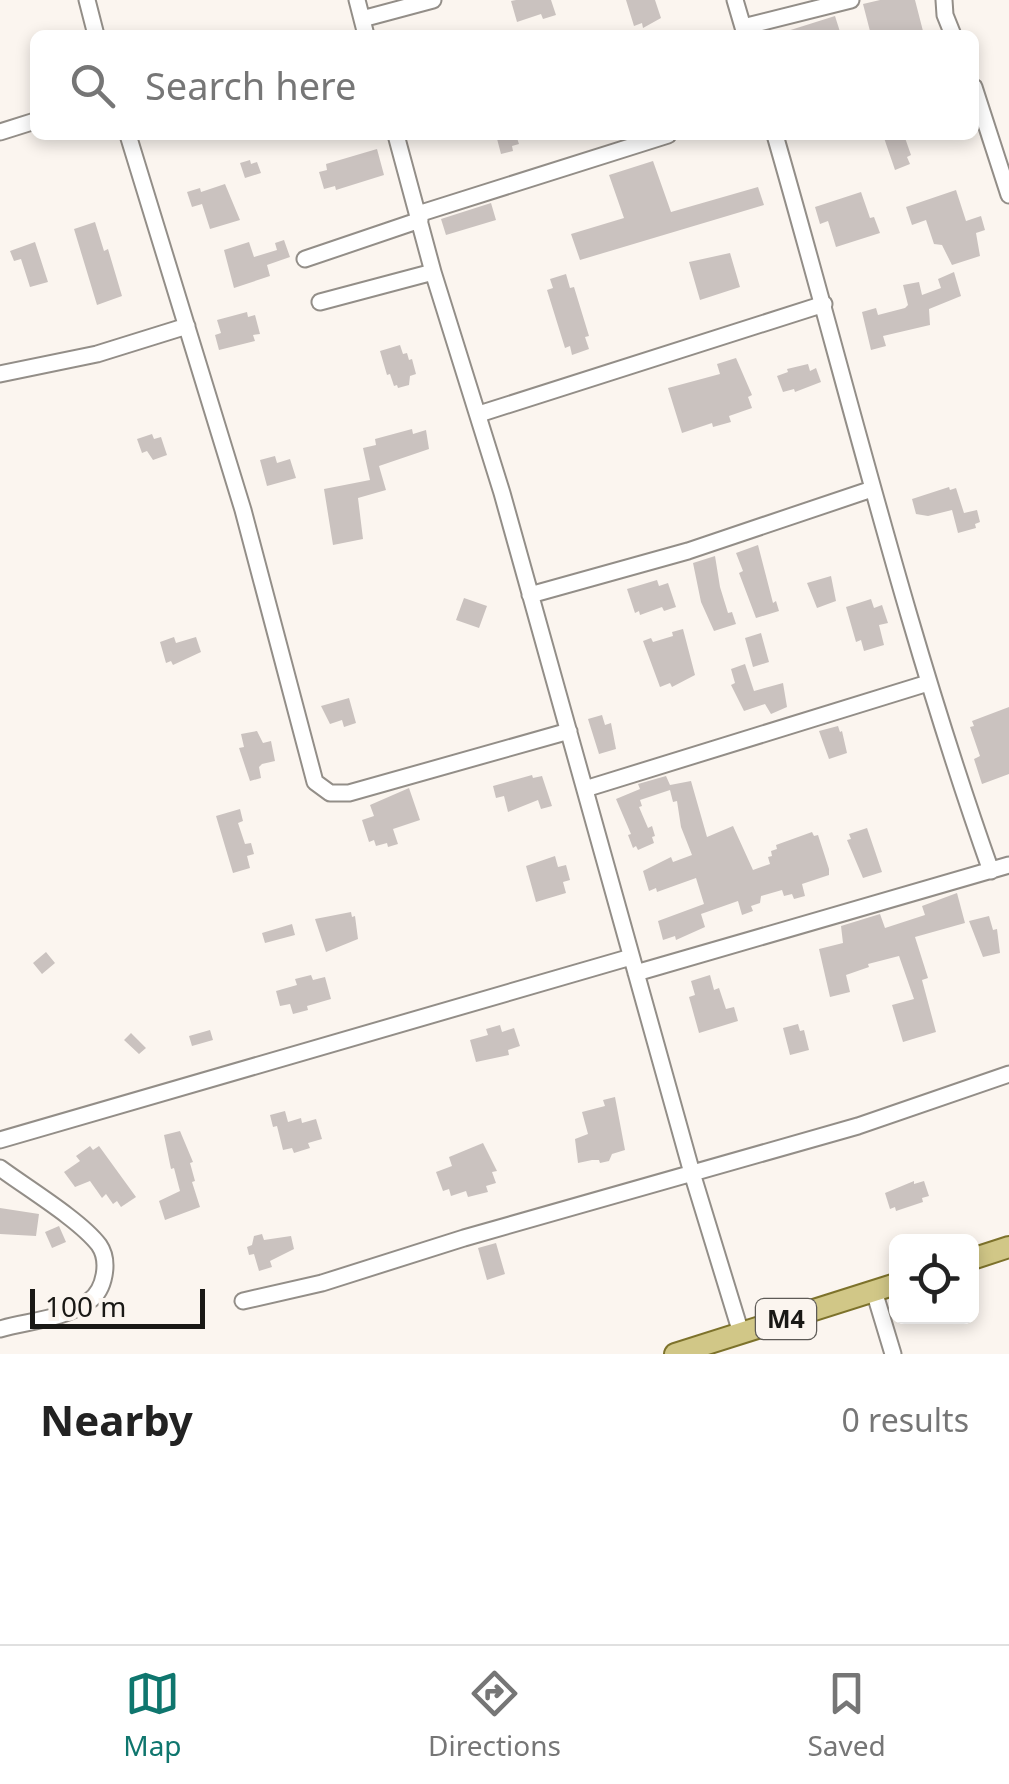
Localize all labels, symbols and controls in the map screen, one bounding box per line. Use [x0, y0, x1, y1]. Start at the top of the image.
search box [30, 30, 979, 140]
icon: search [65, 58, 120, 113]
text: Search here [145, 59, 356, 111]
map controls [889, 1234, 979, 1324]
button: locate [889, 1234, 979, 1324]
scale bar [30, 1284, 205, 1328]
text: 100 m [45, 1287, 127, 1325]
road number: M4 [756, 1299, 816, 1339]
text: Nearby [40, 1391, 193, 1448]
text: 0 results [842, 1398, 969, 1441]
tab: Map [123, 1666, 182, 1764]
tab: Directions [428, 1666, 561, 1764]
tab: Saved [807, 1666, 886, 1764]

